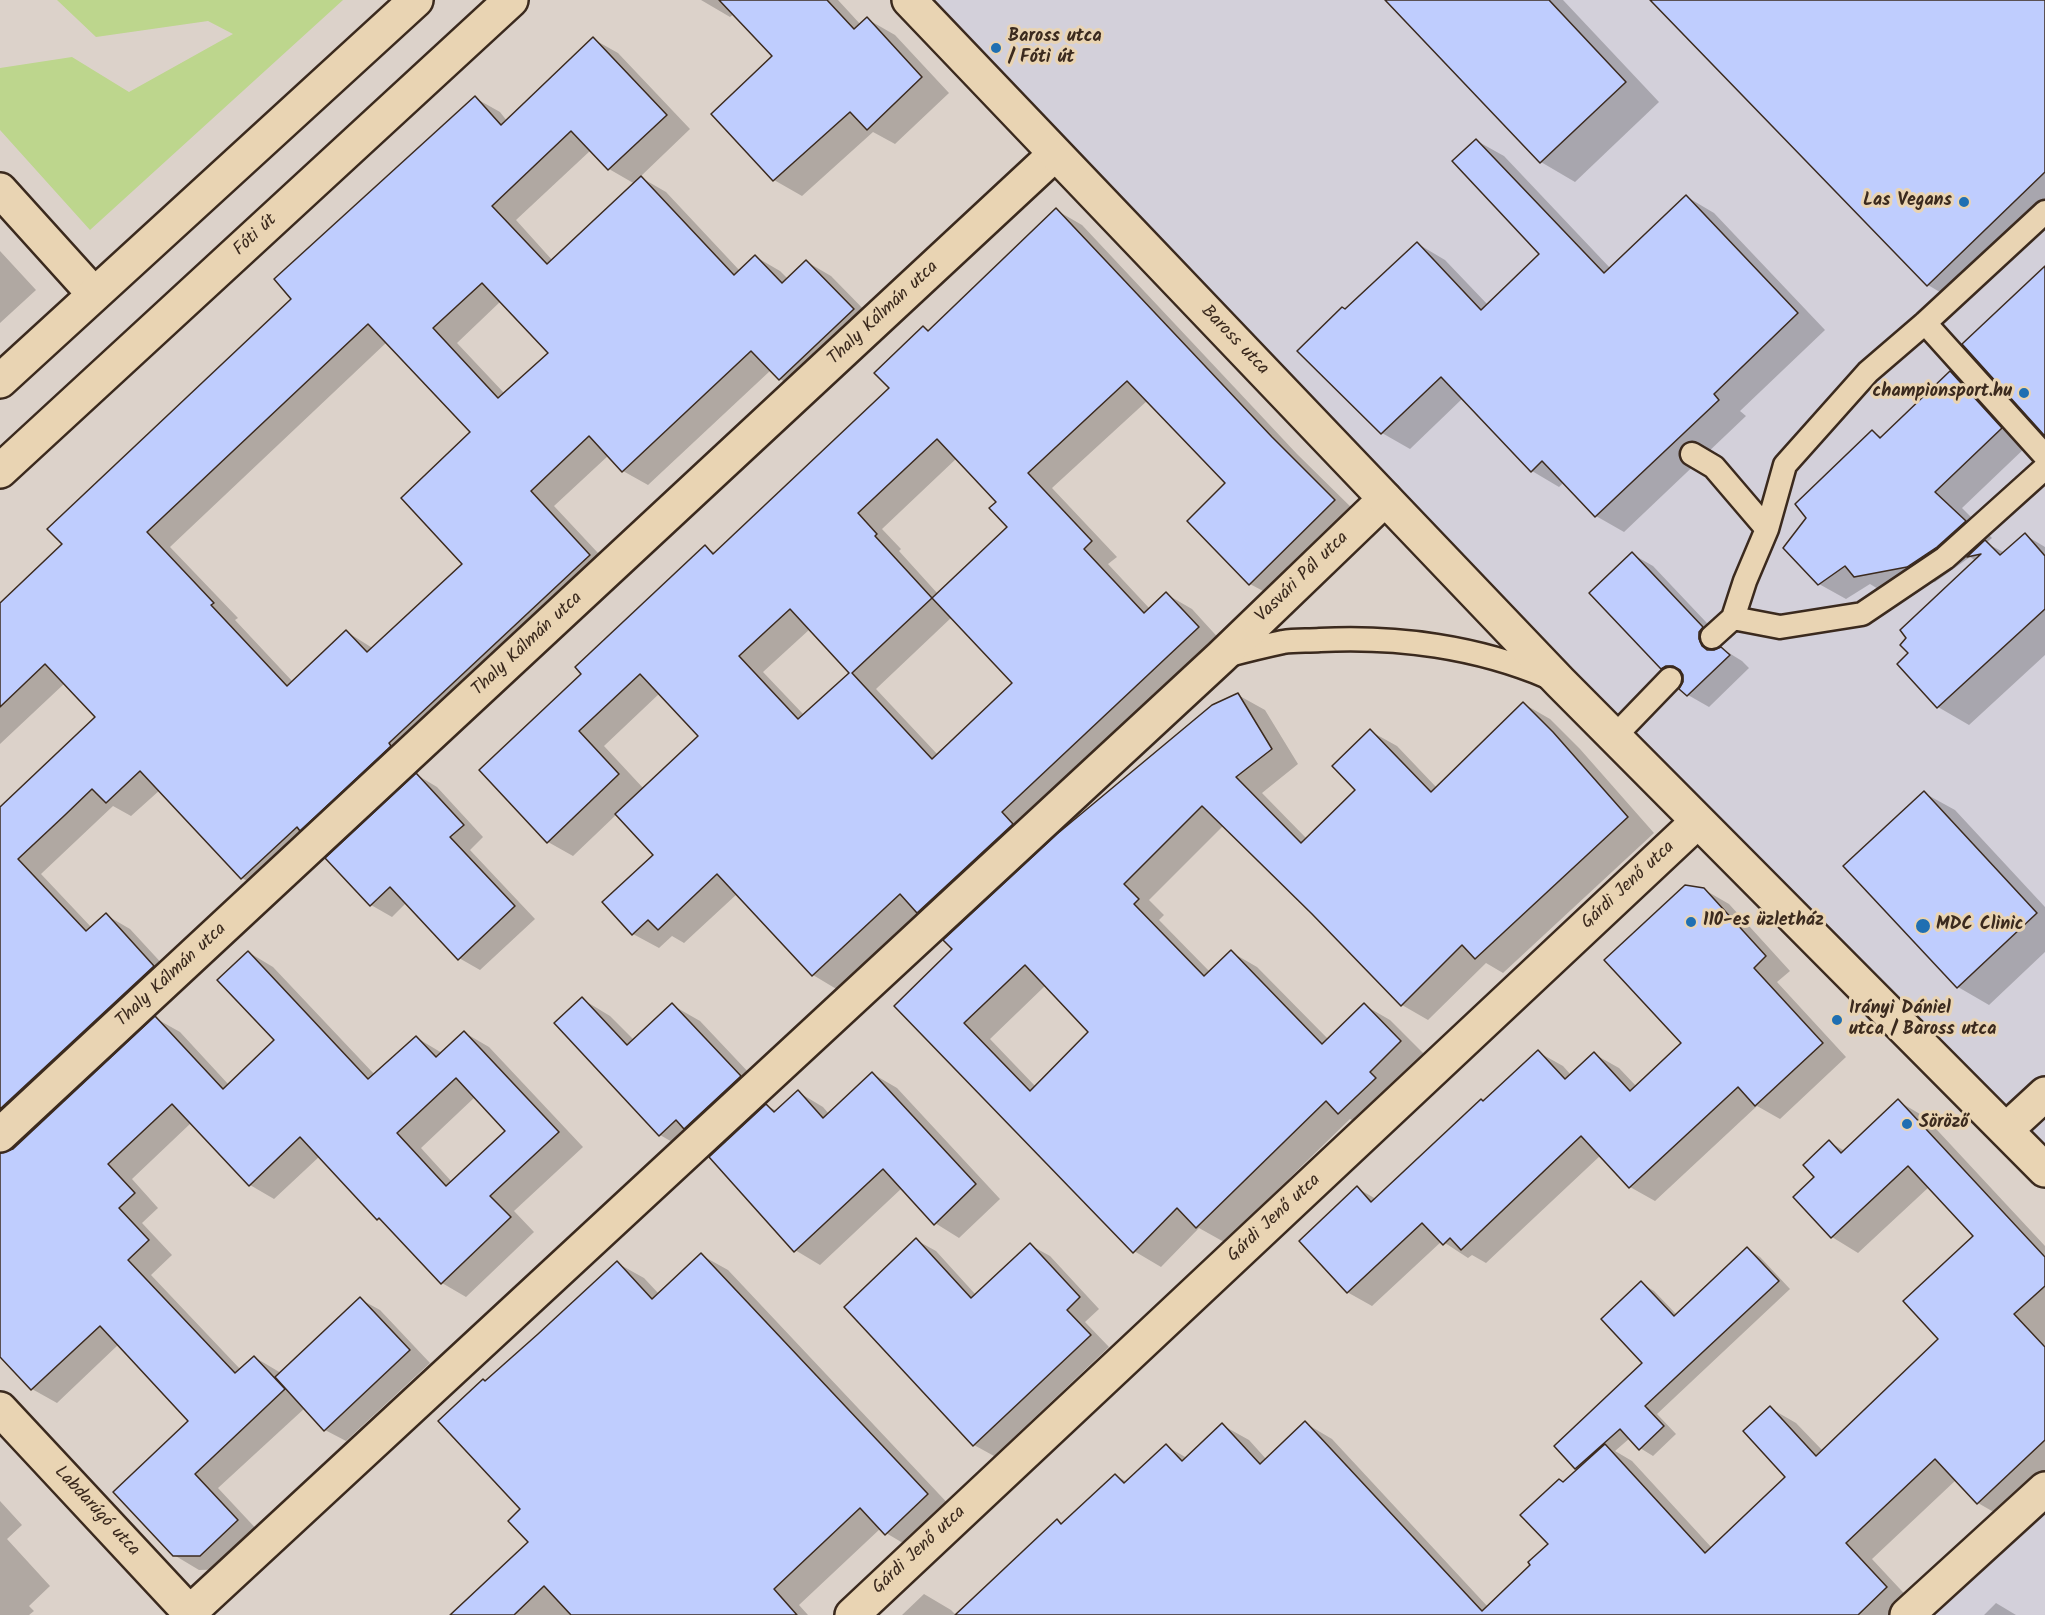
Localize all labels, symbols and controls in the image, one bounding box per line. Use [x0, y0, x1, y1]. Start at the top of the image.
place label: Baross utca / Fóti út [1008, 27, 1102, 70]
marker: Baross utca / Fóti út [989, 41, 1003, 55]
place label: Las Vegans [1863, 191, 1952, 213]
marker: Las Vegans [1957, 195, 1971, 209]
street label: Fóti út [230, 211, 282, 261]
street label: Thaly Kálmán utca [824, 257, 944, 371]
street label: Baross utca [1195, 302, 1273, 380]
place label: championsport.hu [1873, 382, 2012, 404]
marker: championsport.hu [2017, 386, 2031, 400]
street label: Vasvári Pál utca [1252, 528, 1354, 628]
street label: Thaly Kálmán utca [468, 588, 588, 702]
street label: Gárdi Jenő utca [1578, 837, 1680, 935]
place label: 110-es üzletház [1703, 911, 1824, 933]
marker: 110-es üzletház [1684, 915, 1698, 929]
place label: MDC Clinic [1936, 915, 2024, 937]
marker: MDC Clinic [1914, 917, 1932, 935]
street label: Thaly Kálmán utca [112, 919, 232, 1033]
place label: Irányi Dániel utca / Baross utca [1849, 999, 1997, 1042]
marker: Irányi Dániel utca / Baross utca [1830, 1013, 1844, 1027]
place label: Söröző [1919, 1113, 1968, 1135]
marker: Söröző [1900, 1117, 1914, 1131]
street label: Gárdi Jenő utca [1224, 1170, 1326, 1268]
street label: Labdarúgó utca [49, 1462, 143, 1562]
street label: Gárdi Jenő utca [869, 1502, 971, 1600]

